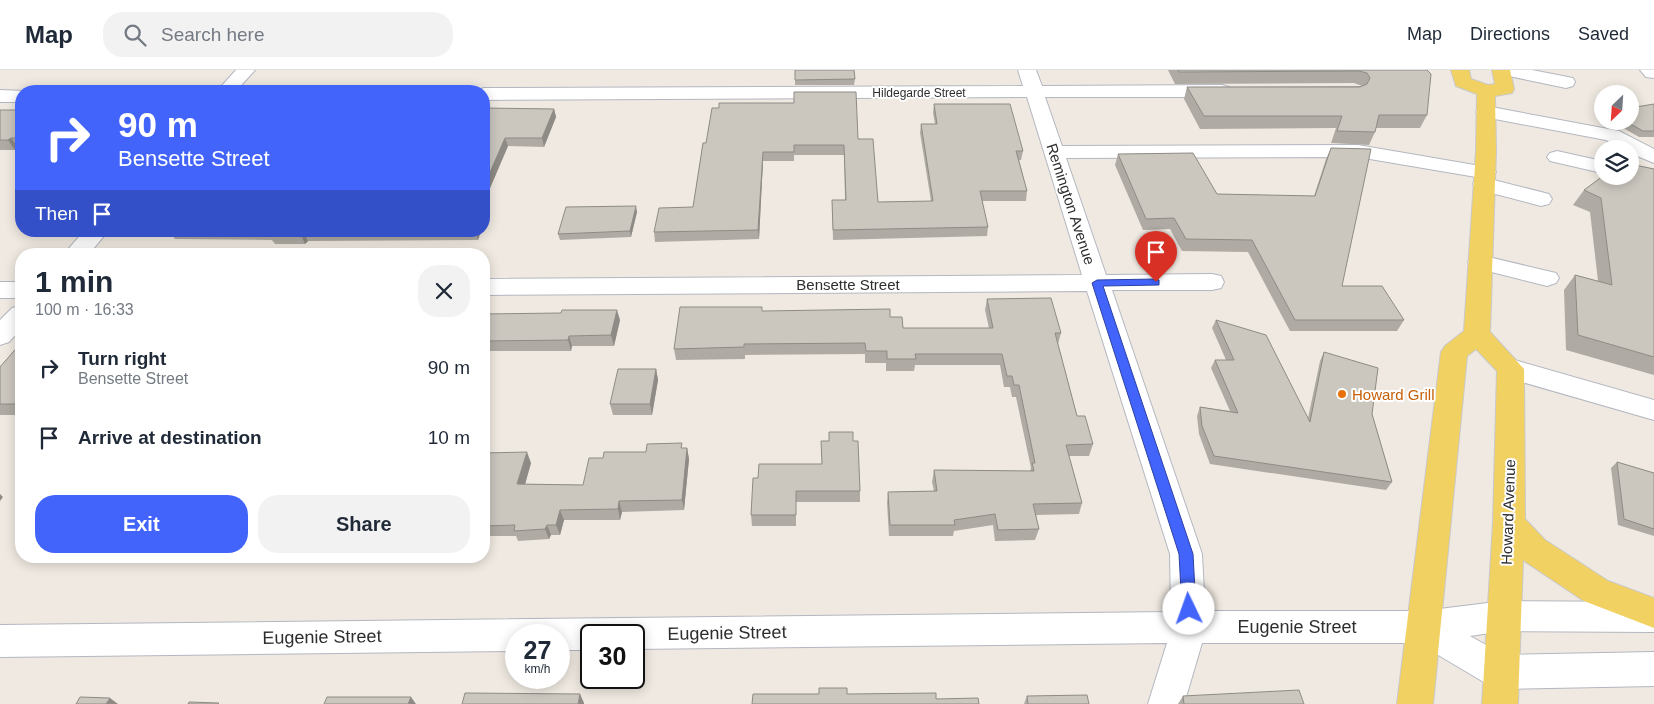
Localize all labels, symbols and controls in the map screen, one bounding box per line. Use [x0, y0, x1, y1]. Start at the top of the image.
search box [103, 12, 453, 57]
text: Map [25, 21, 73, 48]
icon: search [121, 21, 149, 49]
text: Search here [161, 24, 265, 45]
text: Map [1407, 24, 1442, 44]
text: Directions [1470, 24, 1550, 44]
text: Saved [1578, 24, 1629, 44]
north arrow [1594, 85, 1639, 130]
map controls [1594, 85, 1639, 185]
street label: Hildegarde Street [872, 86, 966, 100]
icon: right [35, 105, 100, 170]
text: 90 m [118, 105, 198, 144]
button: layers [1594, 140, 1639, 185]
street label: Remington Avenue [1043, 141, 1099, 267]
text: Bensette Street [118, 146, 270, 171]
icon: arrive [88, 200, 116, 228]
text: Then [35, 203, 78, 224]
pin [1135, 231, 1177, 282]
icon: arrive [1142, 238, 1170, 266]
text: 1 min [35, 265, 113, 298]
button: close [418, 265, 470, 317]
street label: Bensette Street [796, 276, 901, 293]
text: 100 m · 16:33 [35, 301, 134, 318]
text: Turn right [78, 348, 166, 369]
icon: right [35, 354, 63, 382]
text: 90 m [428, 357, 470, 378]
text: Bensette Street [78, 370, 188, 387]
place label: Howard Grill [1352, 386, 1435, 403]
marker: Howard Grill [1336, 388, 1348, 400]
icon: arrive [35, 424, 63, 452]
text: Arrive at destination [78, 427, 262, 448]
text: 10 m [428, 427, 470, 448]
street label: Howard Avenue [1498, 459, 1518, 565]
button: Exit [35, 495, 248, 553]
button: Share [258, 495, 470, 553]
position arrow [1162, 582, 1214, 634]
street label: Eugenie Street [1237, 617, 1357, 637]
street label: Eugenie Street [667, 622, 787, 644]
speed limit sign: 30 [580, 624, 645, 689]
street label: Eugenie Street [262, 626, 382, 648]
text: 27 [524, 636, 551, 664]
text: km/h [524, 662, 551, 676]

